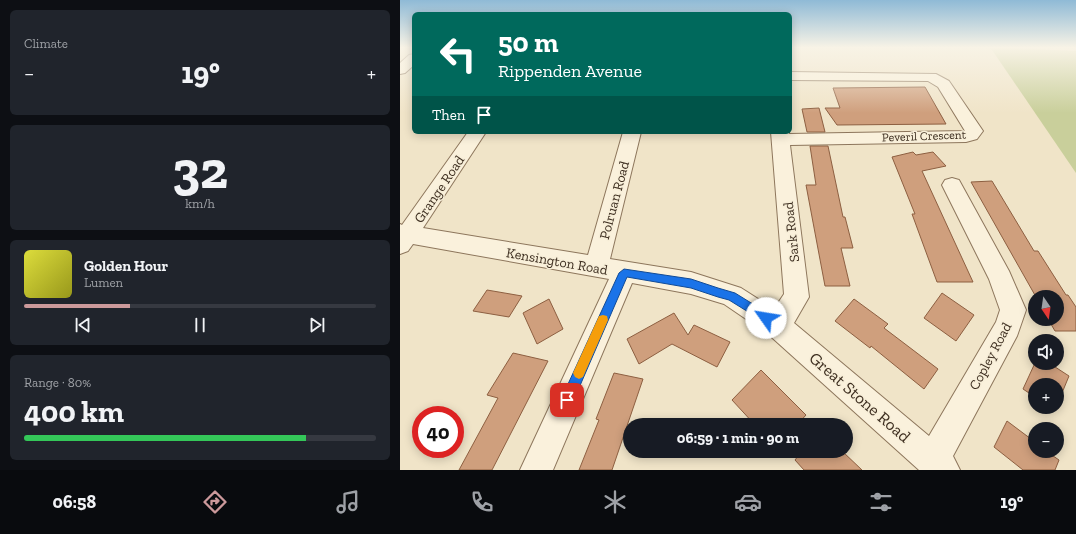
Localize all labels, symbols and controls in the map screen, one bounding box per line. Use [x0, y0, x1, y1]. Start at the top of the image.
text: 50 m [498, 26, 559, 59]
icon: left [432, 28, 484, 80]
text: Climate [24, 36, 68, 51]
text: 19° [181, 55, 220, 91]
text: − [24, 60, 34, 87]
text: + [367, 60, 376, 87]
text: Rippenden Avenue [498, 60, 642, 82]
icon: arrive [473, 104, 495, 126]
text: Then [432, 106, 465, 124]
street label: Peveril Crescent [882, 128, 967, 144]
text: 32 [172, 139, 228, 201]
street label: Grange Road [411, 152, 468, 226]
street label: Polruan Road [596, 159, 633, 241]
text: km/h [185, 196, 215, 211]
street label: Sark Road [780, 201, 803, 263]
street label: Kensington Road [505, 244, 609, 279]
text: Golden Hour [84, 257, 168, 275]
text: Lumen [84, 275, 123, 290]
north arrow [1028, 290, 1064, 326]
map controls [1028, 290, 1064, 458]
position arrow [745, 297, 787, 339]
icon: previous [72, 314, 94, 336]
icon: pause [189, 314, 211, 336]
icon: next [306, 314, 328, 336]
street label: Copley Road [966, 319, 1015, 393]
button: sound [1028, 334, 1064, 370]
street label: Great Stone Road [805, 348, 915, 447]
text: Range · 80% [24, 375, 91, 390]
button: + [1028, 378, 1064, 414]
pin [550, 383, 584, 417]
icon: arrive [556, 389, 578, 411]
text: 400 km [24, 394, 124, 430]
speed limit sign: 40 [412, 406, 464, 458]
button: − [1028, 422, 1064, 458]
text: 06:59 · 1 min · 90 m [677, 429, 799, 447]
icon: directions [201, 488, 229, 516]
icon: music [334, 488, 362, 516]
icon: phone [468, 488, 496, 516]
icon: climate [601, 488, 629, 516]
icon: car [734, 488, 762, 516]
icon: filters [867, 488, 895, 516]
text: 06:58 [53, 491, 96, 513]
text: 19° [1000, 491, 1023, 513]

